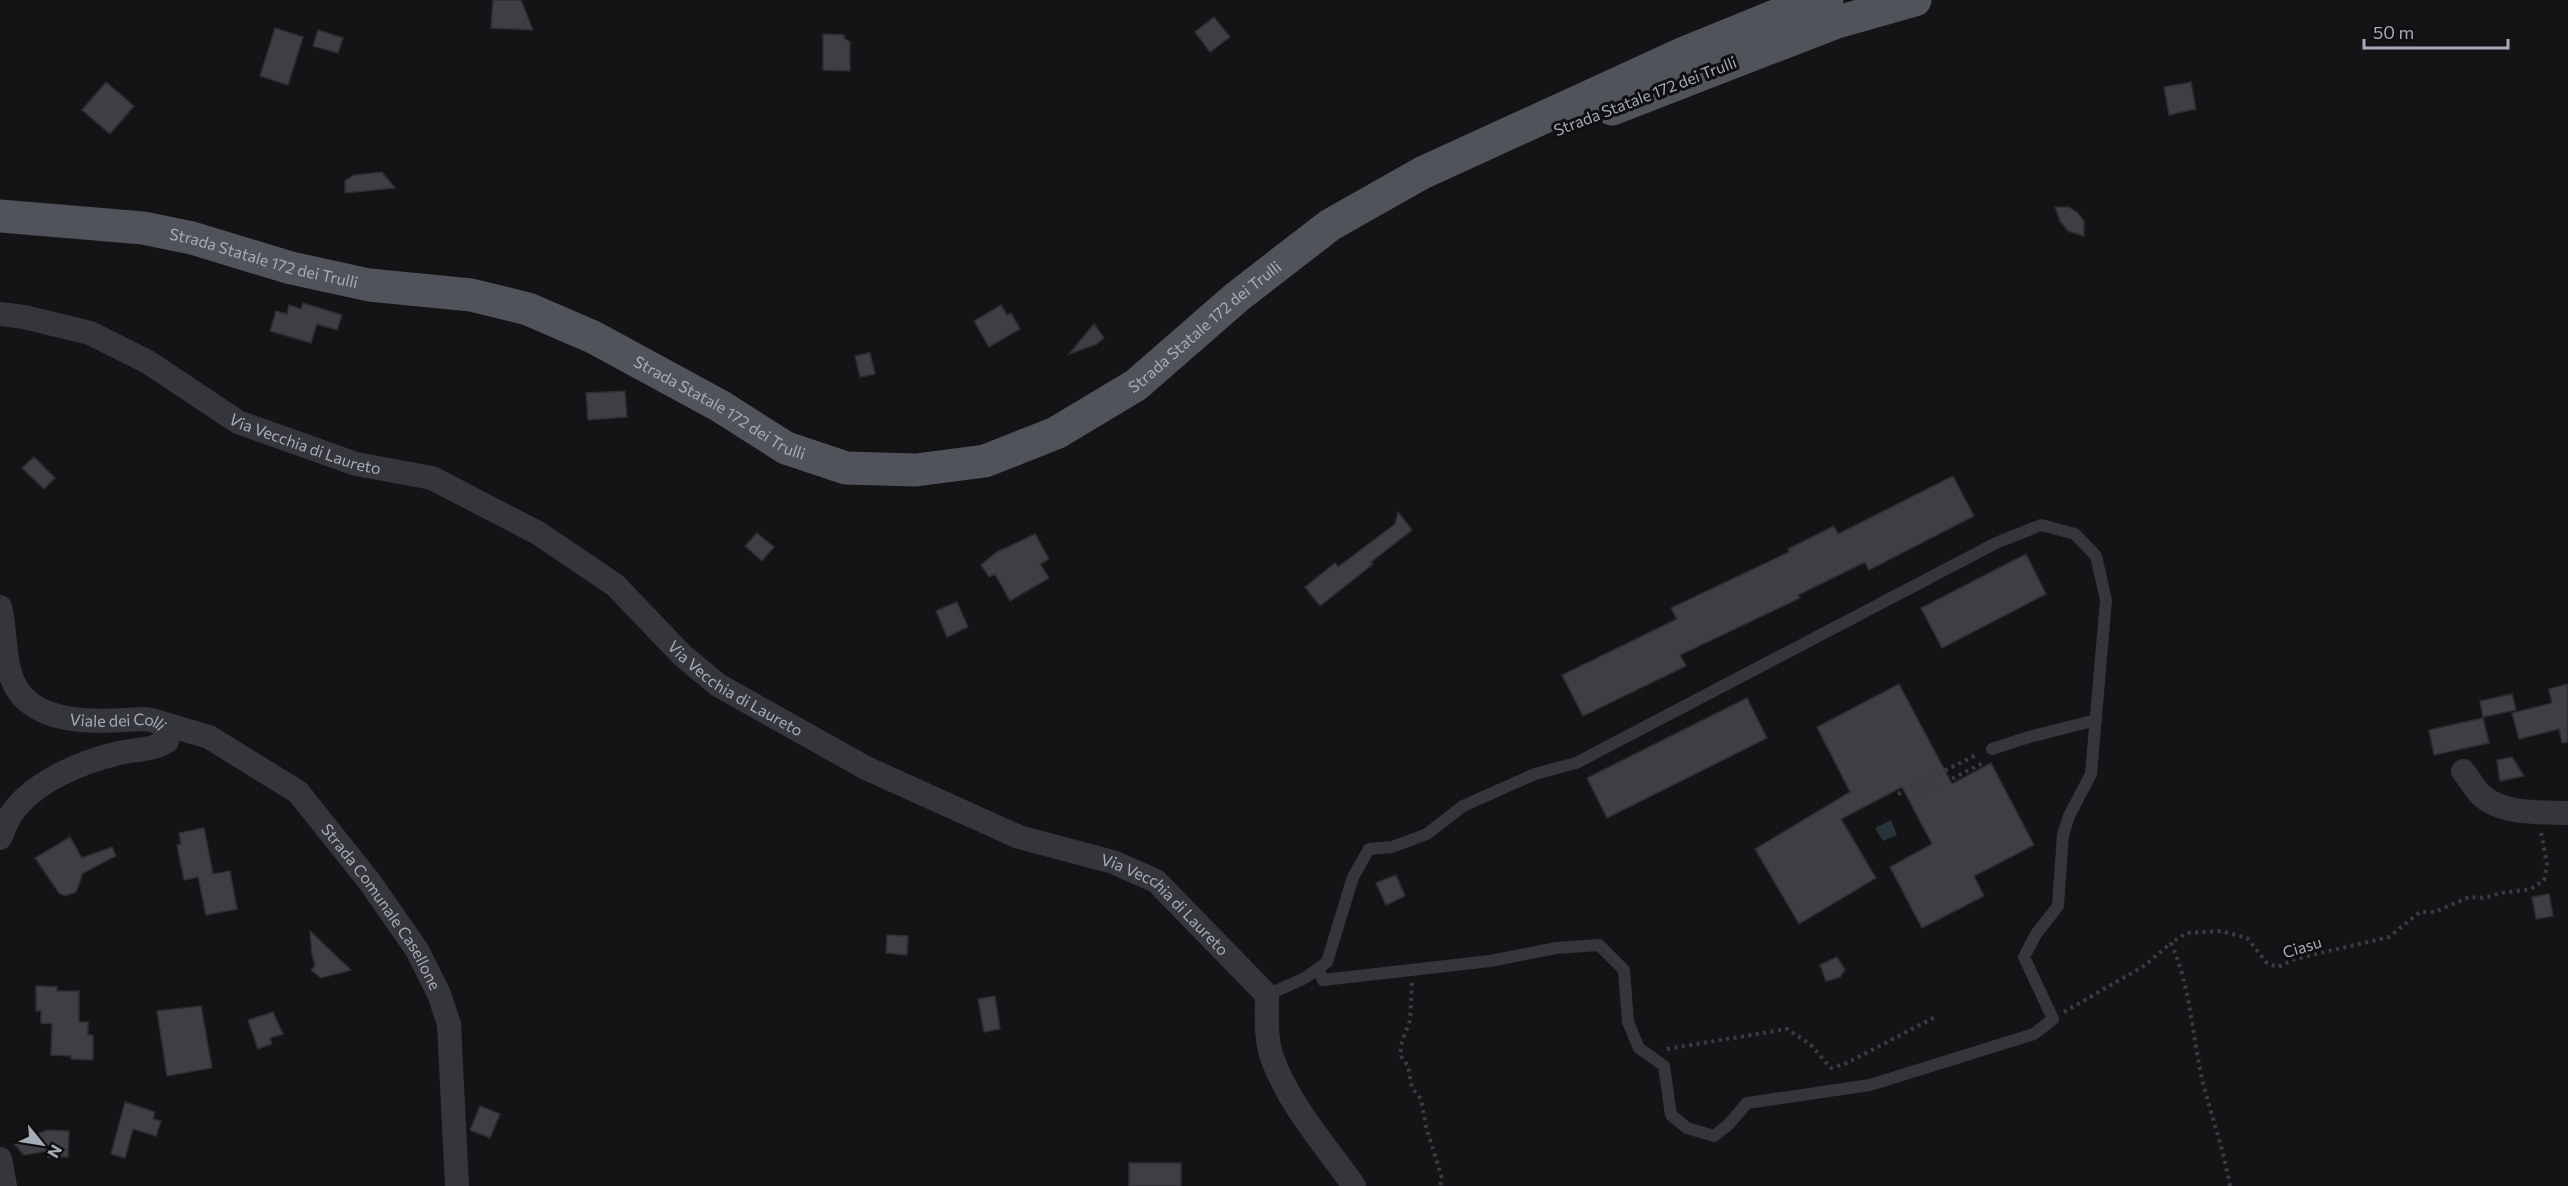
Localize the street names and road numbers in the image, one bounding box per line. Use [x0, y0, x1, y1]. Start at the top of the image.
street label: Strada Statale 172 dei Trulli [1551, 52, 1739, 139]
street label: Strada Statale 172 dei Trulli [168, 224, 360, 291]
street label: Strada Statale 172 dei Trulli [1125, 256, 1285, 396]
street label: Strada Statale 172 dei Trulli [631, 351, 808, 463]
street label: Via Vecchia di Laureto [226, 409, 382, 477]
street label: Via Vecchia di Laureto [664, 636, 806, 740]
street label: Viale dei Colli [69, 709, 171, 734]
street label: Strada Comunale Casellone [318, 819, 445, 993]
street label: Via Vecchia di Laureto [1099, 849, 1233, 959]
street label: Ciasu [2280, 932, 2324, 961]

